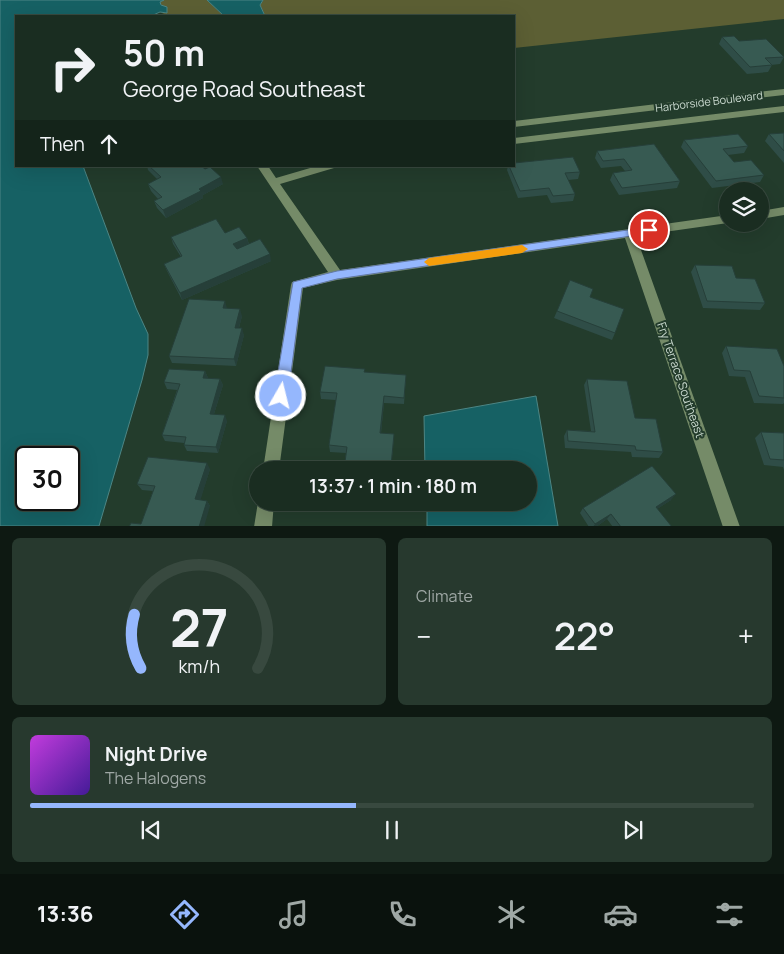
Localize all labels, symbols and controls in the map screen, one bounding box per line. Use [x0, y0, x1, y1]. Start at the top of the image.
text: 50 m [123, 29, 205, 77]
icon: right [40, 35, 105, 100]
text: George Road Southeast [123, 74, 365, 104]
street label: Harborside Boulevard [654, 87, 764, 115]
icon: ahead [95, 130, 123, 158]
text: Then [40, 131, 85, 157]
map controls [719, 182, 769, 232]
button: layers [719, 182, 769, 232]
pin [628, 209, 670, 251]
icon: arrive [635, 216, 663, 244]
street label: Fry Terrace Southeast [653, 320, 709, 440]
position arrow [254, 369, 306, 421]
speed limit sign: 30 [15, 446, 80, 511]
text: 13:37 · 1 min · 180 m [309, 473, 477, 499]
text: Climate [416, 585, 473, 607]
text: 27 [170, 592, 228, 663]
text: 22° [554, 609, 615, 661]
text: − [416, 617, 431, 655]
text: + [738, 617, 754, 655]
text: km/h [178, 654, 220, 678]
text: Night Drive [105, 741, 207, 767]
text: The Halogens [105, 767, 206, 789]
icon: previous [137, 816, 165, 844]
icon: pause [378, 816, 406, 844]
icon: next [619, 816, 647, 844]
icon: directions [167, 897, 202, 932]
icon: music [276, 897, 311, 932]
icon: phone [385, 897, 420, 932]
icon: climate [494, 897, 529, 932]
icon: car [603, 897, 638, 932]
icon: filters [712, 897, 747, 932]
text: 13:36 [37, 899, 93, 929]

